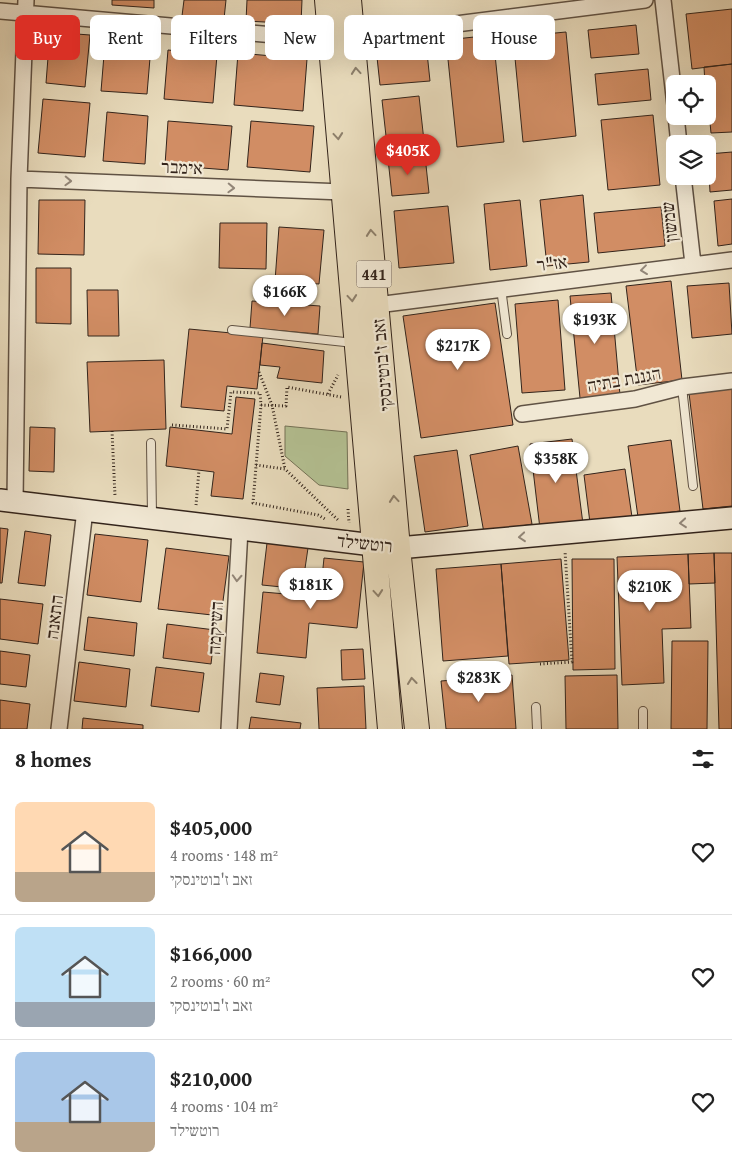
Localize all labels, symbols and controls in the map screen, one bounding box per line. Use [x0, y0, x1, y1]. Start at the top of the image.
chip: Buy [15, 15, 80, 60]
chip: Rent [90, 15, 161, 60]
chip: Filters [171, 15, 255, 60]
chip: New [265, 15, 334, 60]
chip: Apartment [344, 15, 463, 60]
chip: House [473, 15, 555, 60]
one-way arrow [350, 67, 361, 75]
map controls [666, 75, 716, 185]
button: locate [666, 75, 716, 125]
one-way arrow [333, 132, 344, 140]
pin: $405K [373, 134, 443, 176]
button: layers [666, 135, 716, 185]
text: $405K [386, 138, 430, 162]
street label: אימבר [161, 153, 203, 181]
one-way arrow [64, 176, 72, 186]
one-way arrow [227, 182, 235, 193]
street label: שמשון [653, 200, 685, 244]
one-way arrow [365, 228, 376, 236]
street label: אז"ר [535, 248, 569, 278]
road number: 441 [356, 260, 392, 288]
one-way arrow [640, 264, 648, 275]
pin: $166K [250, 274, 320, 317]
text: $166K [263, 279, 307, 303]
one-way arrow [346, 294, 357, 302]
pin: $193K [560, 302, 630, 345]
text: $193K [573, 307, 617, 331]
street label: זאב ז'בוטינסקי [365, 318, 399, 412]
pin: $217K [423, 328, 493, 371]
text: $217K [436, 333, 480, 357]
street label: הגננת בתיה [585, 359, 663, 399]
pin: $358K [521, 442, 591, 484]
text: $358K [534, 446, 578, 470]
one-way arrow [389, 495, 400, 503]
one-way arrow [679, 517, 687, 528]
street label: רוטשילד [336, 527, 394, 559]
one-way arrow [517, 531, 525, 542]
pin: $181K [276, 568, 346, 610]
pin: $210K [615, 570, 685, 612]
text: $181K [289, 572, 333, 596]
one-way arrow [232, 574, 242, 582]
text: $210K [628, 574, 672, 598]
one-way arrow [372, 590, 383, 598]
street label: התאנה [38, 593, 70, 641]
street label: השיקמה [200, 600, 230, 656]
pin: $283K [444, 660, 514, 703]
text: $283K [457, 665, 501, 689]
one-way arrow [407, 676, 418, 684]
text: 8 homes [15, 744, 91, 775]
icon: filters [689, 745, 717, 773]
text: $405,000 [170, 812, 252, 843]
icon: home [55, 822, 115, 882]
icon: heart [689, 838, 717, 866]
text: 4 rooms · 148 m² [170, 843, 278, 867]
text: זאב ז'בוטינסקי [170, 867, 253, 891]
text: $166,000 [170, 938, 252, 969]
icon: home [55, 947, 115, 1007]
icon: heart [689, 963, 717, 991]
text: 2 rooms · 60 m² [170, 969, 270, 993]
text: זאב ז'בוטינסקי [170, 993, 253, 1017]
text: $210,000 [170, 1063, 252, 1094]
icon: home [55, 1072, 115, 1132]
icon: heart [689, 1088, 717, 1116]
text: 4 rooms · 104 m² [170, 1094, 278, 1118]
text: רוטשילד [170, 1118, 220, 1142]

